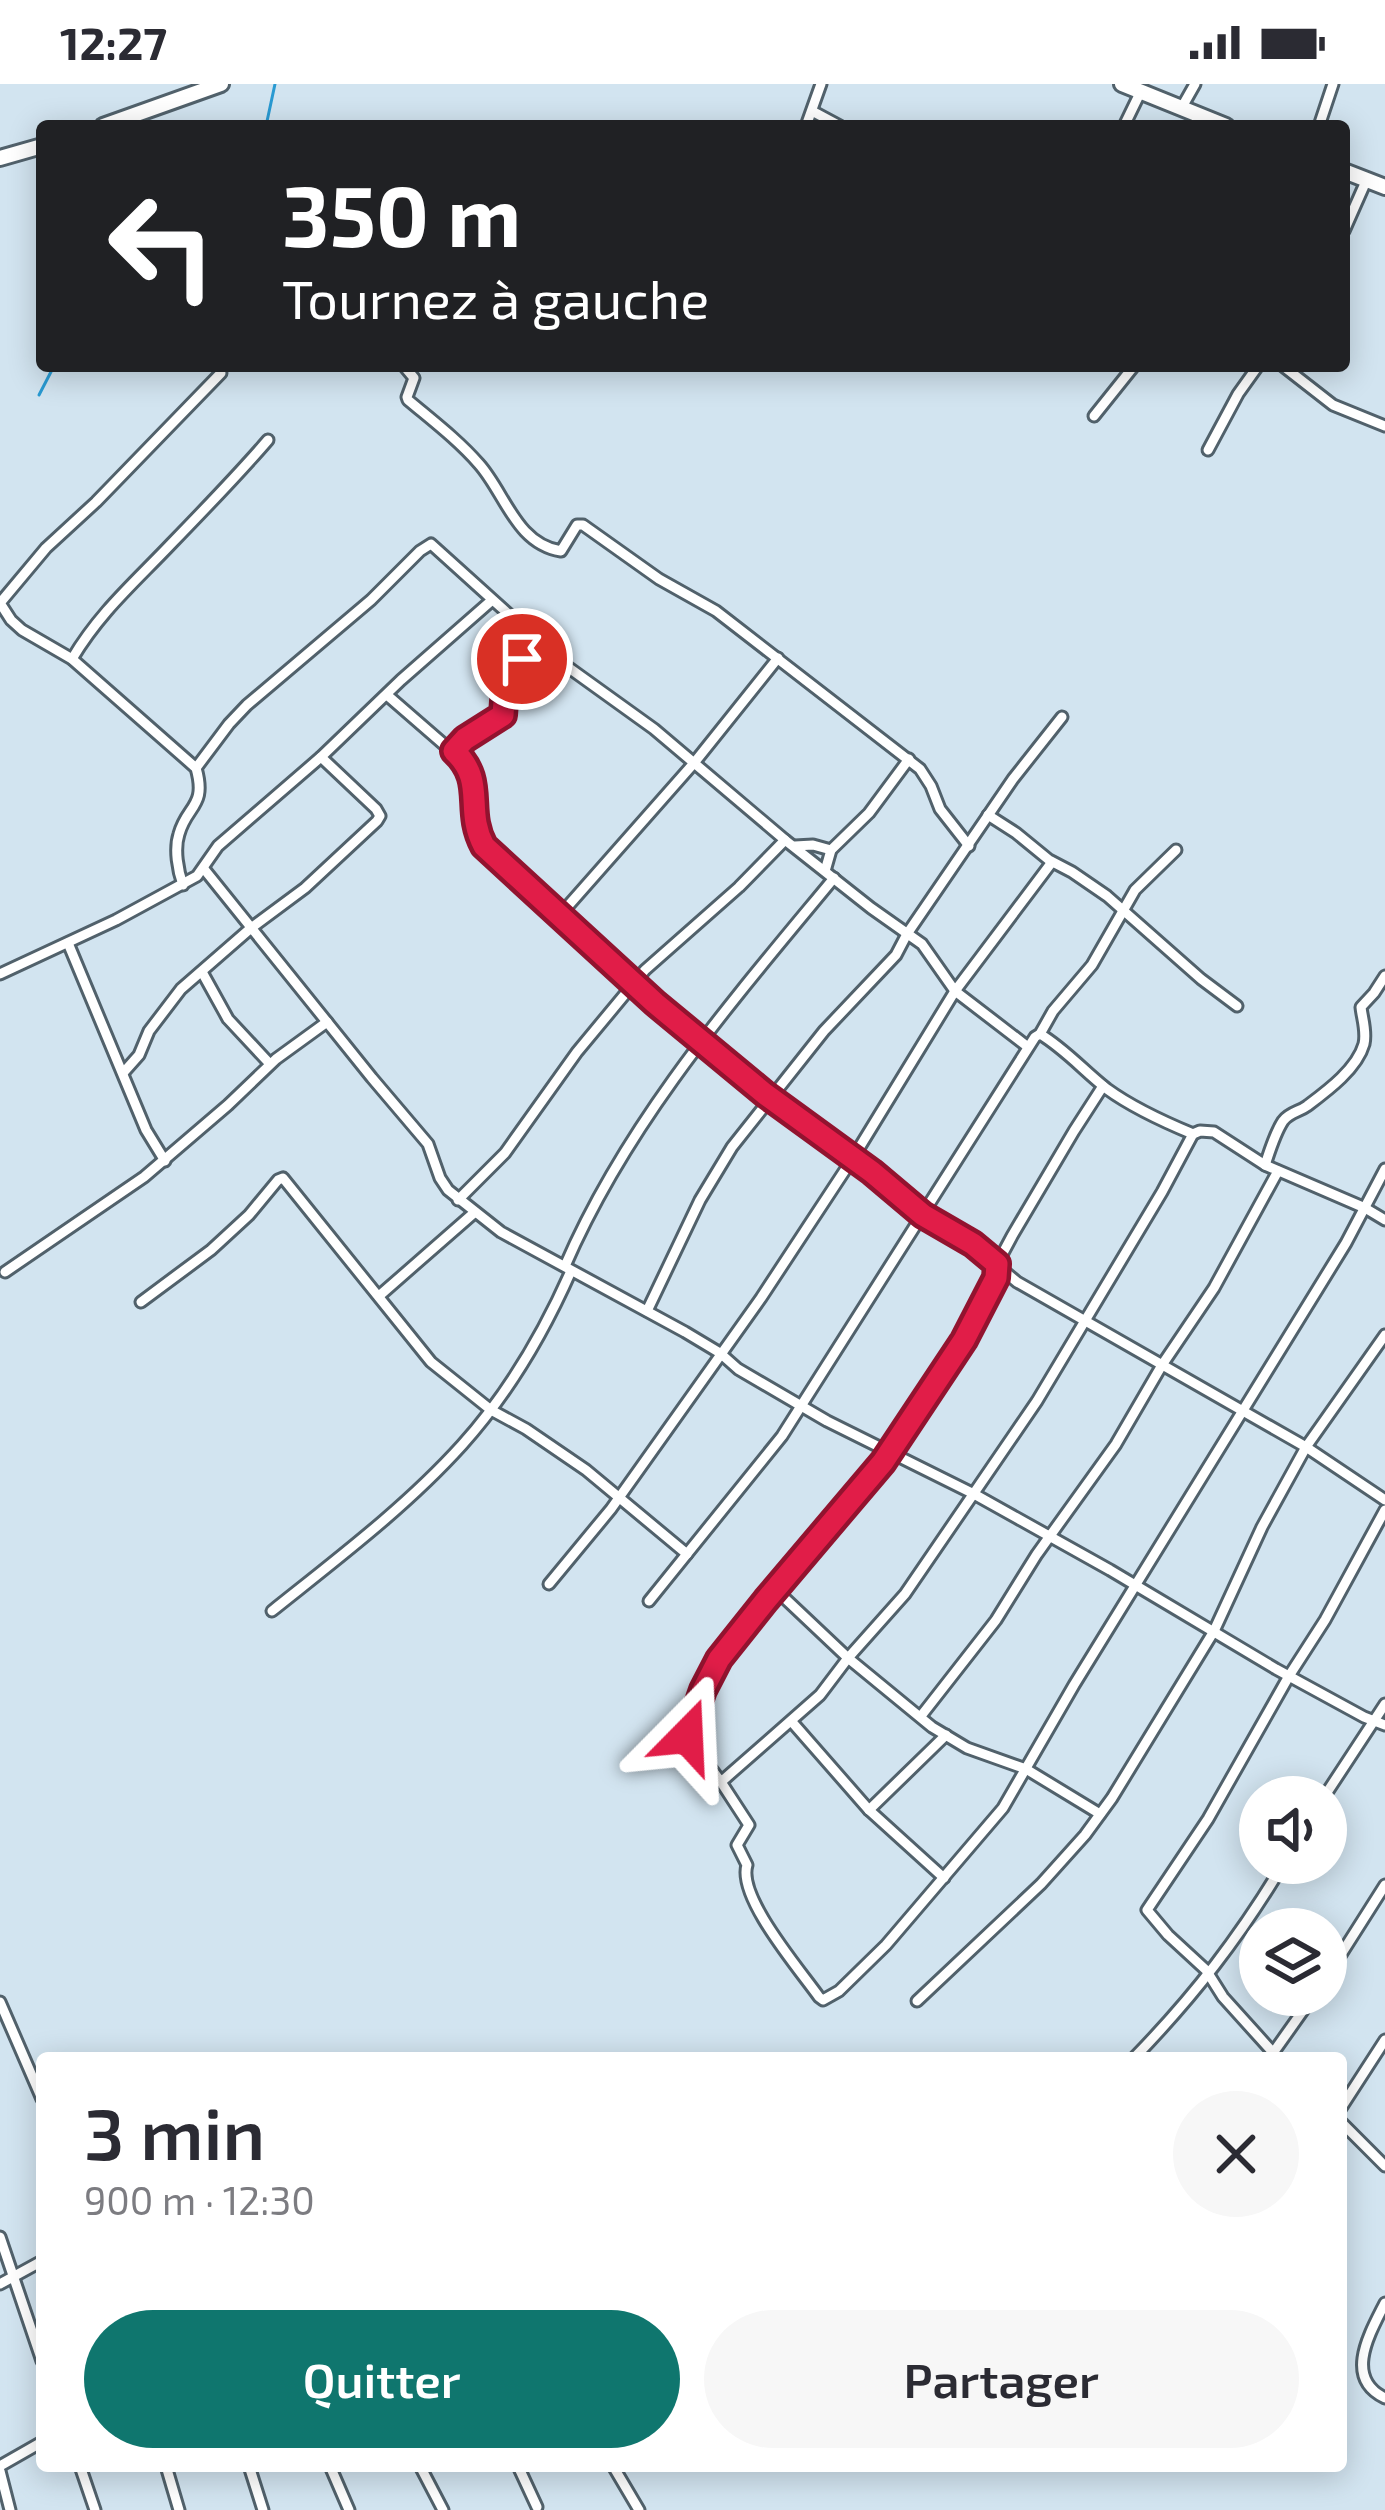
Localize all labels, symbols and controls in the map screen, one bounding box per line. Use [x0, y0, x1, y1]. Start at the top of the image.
text: 12:27 [60, 15, 167, 69]
text: 350 m [282, 163, 521, 264]
icon: left [84, 168, 240, 324]
text: Tournez à gauche [282, 265, 709, 330]
pin [471, 608, 573, 710]
icon: arrive [489, 626, 555, 692]
position arrow [624, 1673, 750, 1799]
map controls [1239, 1776, 1347, 2016]
button: sound [1239, 1776, 1347, 1884]
button: layers [1239, 1908, 1347, 2016]
text: 3 min [84, 2088, 265, 2174]
button: close [1173, 2091, 1299, 2217]
text: 900 m · 12:30 [84, 2176, 315, 2223]
button: Quitter [84, 2310, 680, 2448]
button: Partager [704, 2310, 1299, 2448]

